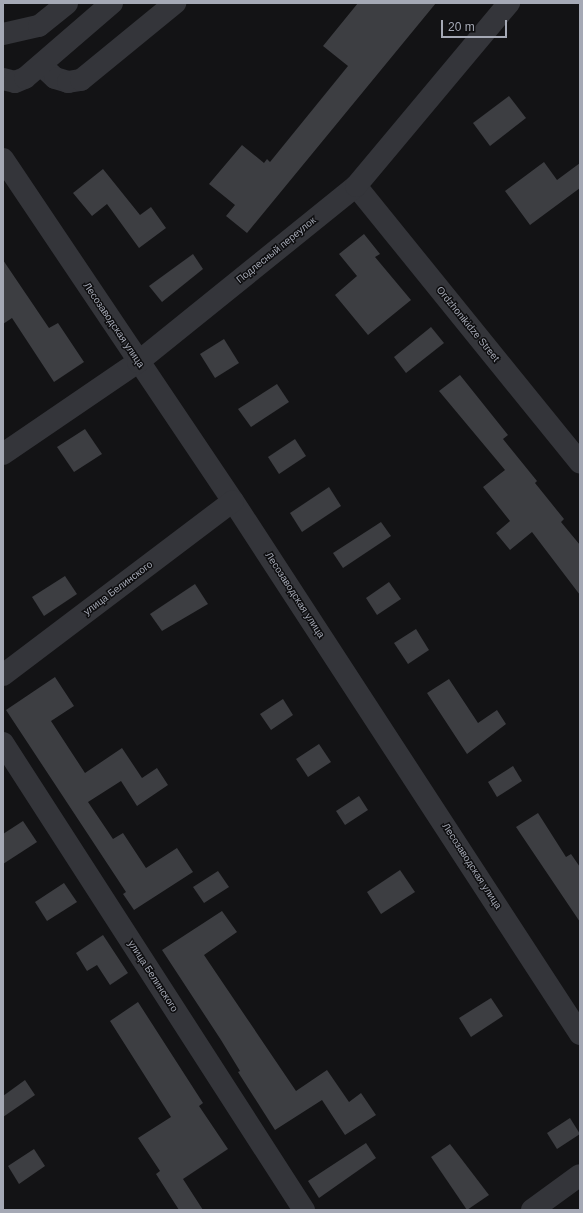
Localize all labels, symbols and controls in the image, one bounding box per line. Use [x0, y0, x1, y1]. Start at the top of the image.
scale bar [443, 12, 509, 38]
text: 20 m [448, 20, 475, 34]
street label: Подлесный переулок [234, 214, 318, 286]
street label: Лесозаводская улица [81, 280, 147, 370]
street label: Ordzhonikidze Street [434, 284, 502, 364]
street label: Лесозаводская улица [263, 550, 327, 640]
street label: улица Белинского [81, 558, 155, 618]
street label: Лесозаводская улица [440, 821, 504, 911]
street label: улица Белинского [125, 938, 181, 1014]

